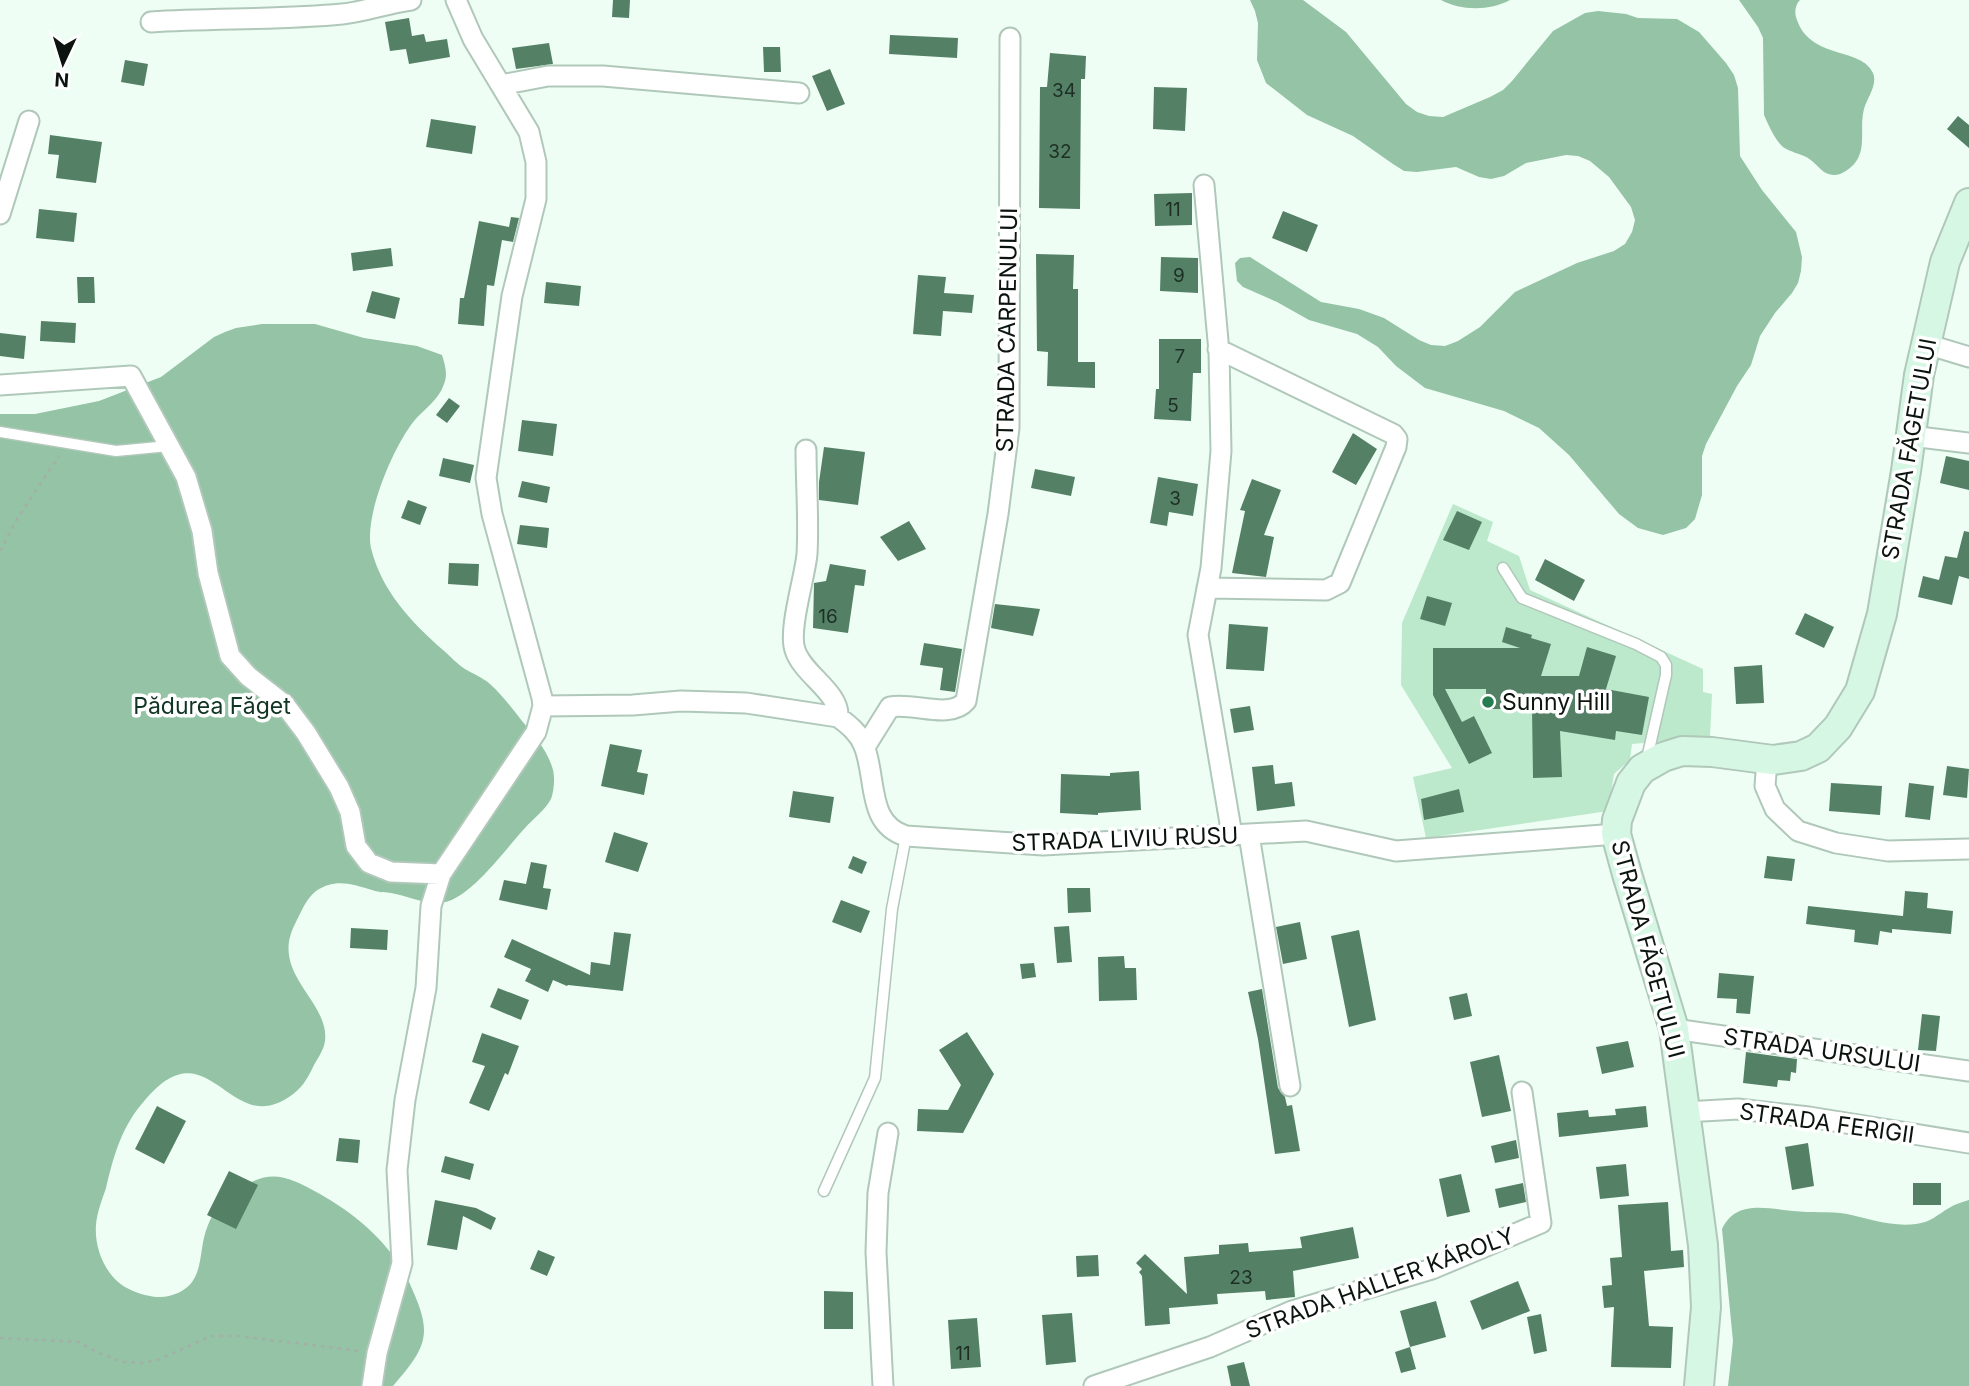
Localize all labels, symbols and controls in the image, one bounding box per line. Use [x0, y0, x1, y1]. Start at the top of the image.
north arrow [28, 28, 98, 98]
text: N [54, 67, 70, 91]
house number: 34 [1052, 79, 1076, 102]
house number: 32 [1048, 140, 1072, 163]
house number: 11 [1165, 198, 1181, 221]
street label: STRADA CARPENULUI [991, 207, 1023, 453]
house number: 9 [1173, 264, 1185, 287]
street label: STRADA FĂGETULUI [1876, 336, 1942, 562]
house number: 7 [1175, 345, 1185, 368]
house number: 5 [1167, 394, 1179, 417]
house number: 3 [1169, 487, 1181, 510]
house number: 16 [818, 605, 838, 628]
place label: Sunny Hill [1502, 688, 1610, 716]
park label: Pădurea Făget [133, 692, 291, 720]
marker: Sunny Hill [1480, 694, 1496, 710]
street label: STRADA LIVIU RUSU [1011, 821, 1239, 857]
street label: STRADA FĂGETULUI [1605, 837, 1691, 1061]
street label: STRADA URSULUI [1722, 1022, 1922, 1078]
street label: STRADA FERIGII [1738, 1097, 1916, 1149]
street label: STRADA HALLER KÁROLY [1242, 1221, 1519, 1345]
house number: 23 [1229, 1266, 1253, 1289]
house number: 11 [955, 1342, 971, 1365]

